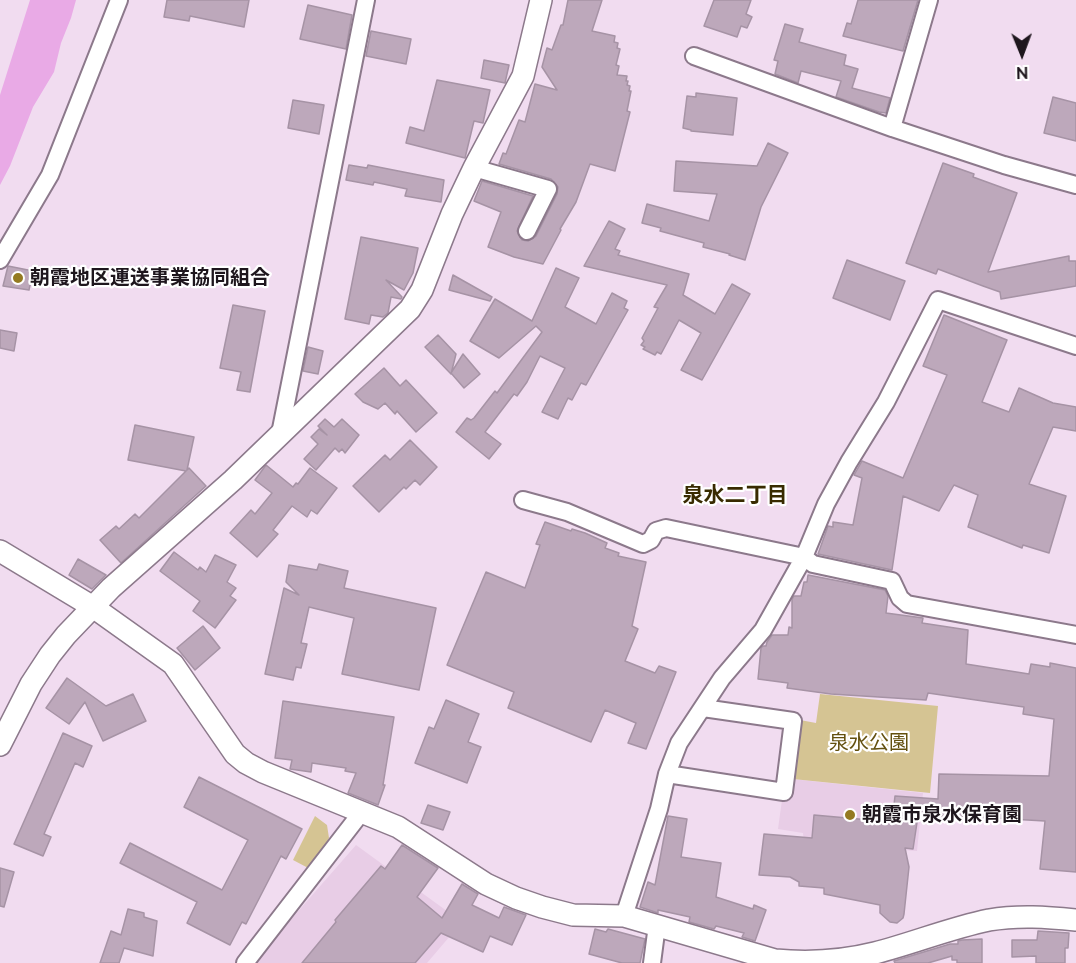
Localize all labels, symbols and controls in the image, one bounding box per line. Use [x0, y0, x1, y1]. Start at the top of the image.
north arrow [992, 24, 1052, 84]
text: N [1016, 63, 1029, 82]
place label: 朝霞地区運送事業協同組合 [30, 266, 270, 290]
marker: 朝霞地区運送事業協同組合 [11, 271, 25, 285]
district label: 泉水二丁目 [683, 483, 787, 509]
park label: 泉水公園 [829, 731, 909, 755]
place label: 朝霞市泉水保育園 [862, 803, 1022, 827]
marker: 朝霞市泉水保育園 [843, 808, 857, 822]

